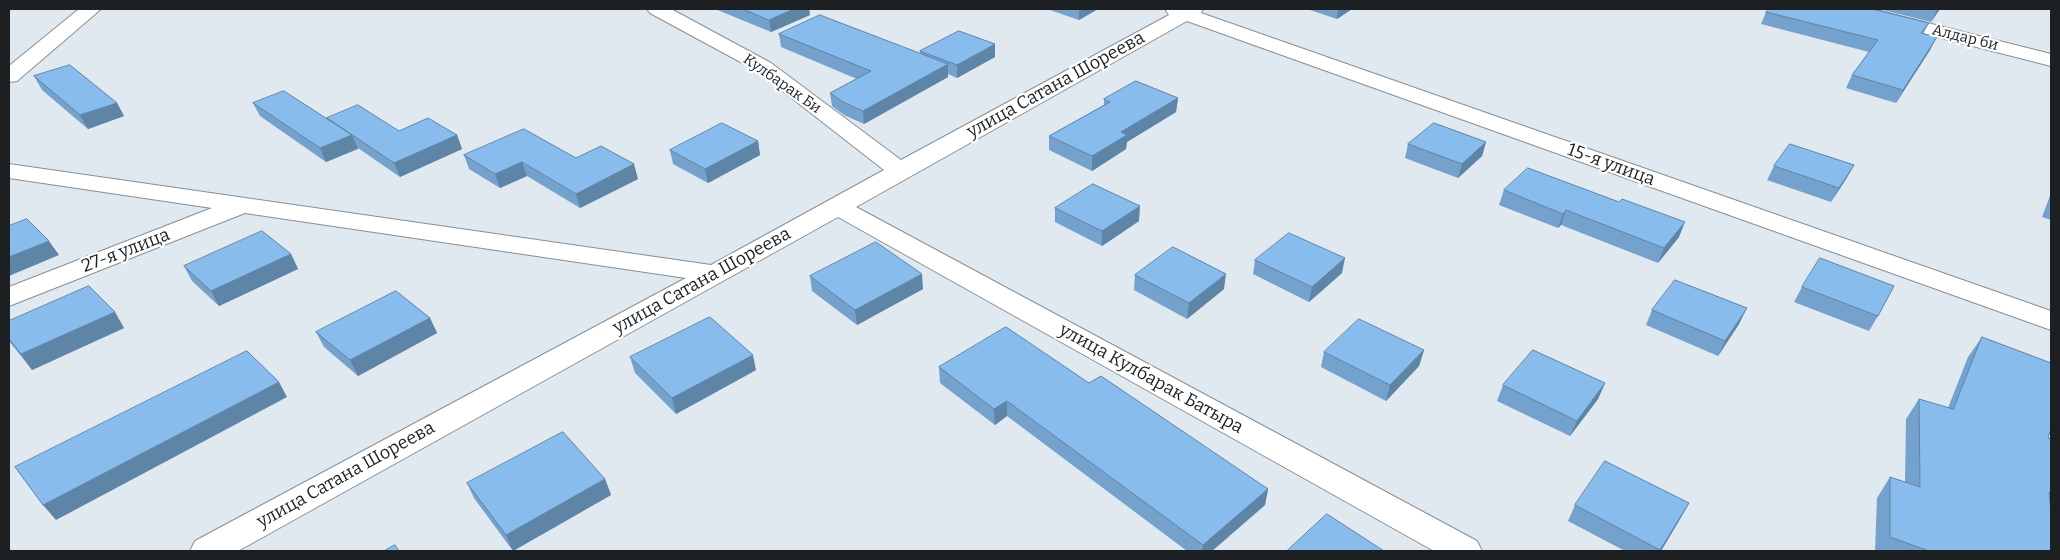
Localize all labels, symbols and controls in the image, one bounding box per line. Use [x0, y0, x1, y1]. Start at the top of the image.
street label: Алдар би [1930, 21, 2000, 55]
street label: улица Сатана Шореева [963, 27, 1149, 143]
street label: Кулбарак Би [739, 50, 825, 118]
street label: 15-я улица [1564, 139, 1658, 191]
street label: улица Сатана Шореева [609, 223, 795, 339]
street label: 27-я улица [79, 224, 173, 278]
street label: улица Кулбарак Батыра [1055, 319, 1247, 439]
street label: улица Сатана Шореева [253, 417, 439, 533]

